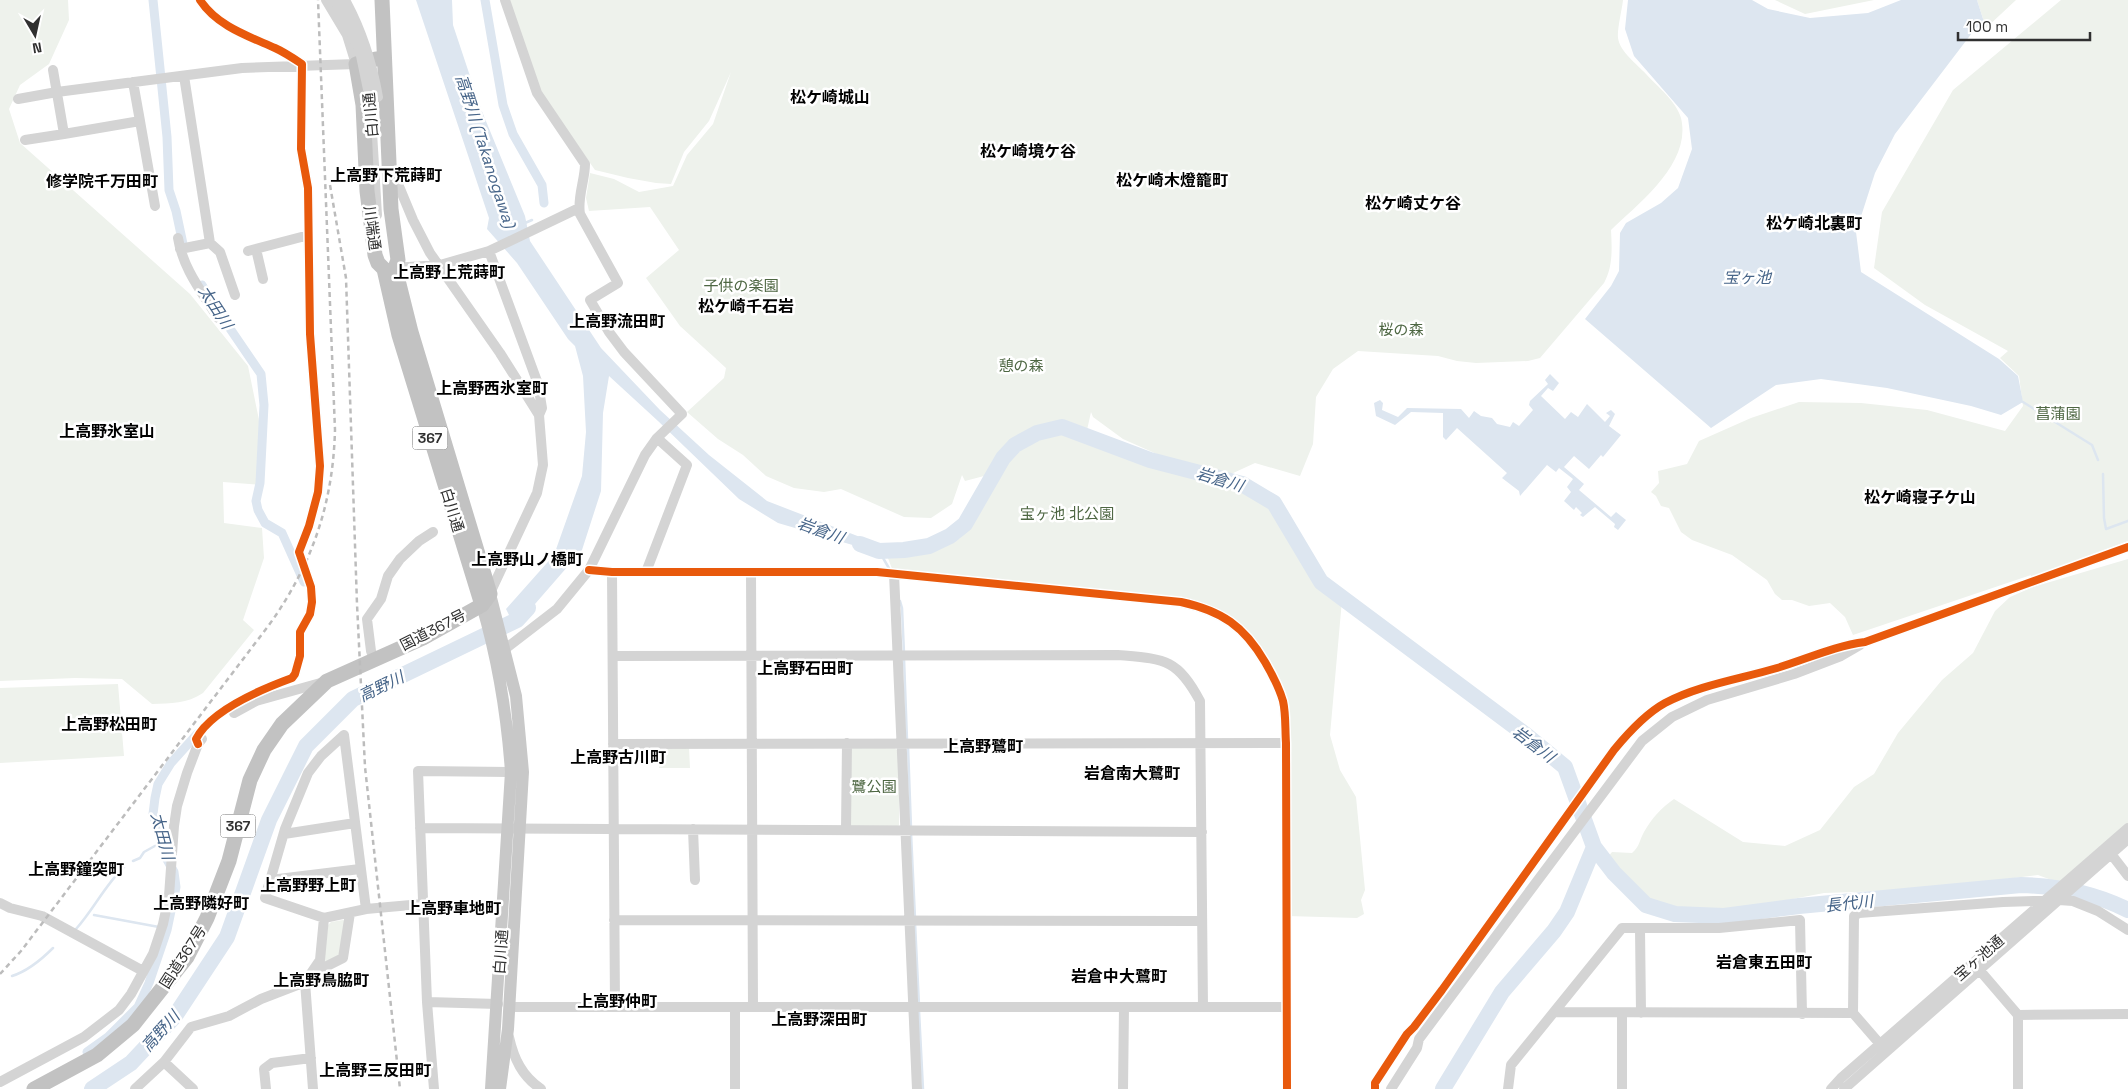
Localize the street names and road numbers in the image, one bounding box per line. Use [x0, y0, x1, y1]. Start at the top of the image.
street label: 白川通 [359, 92, 382, 138]
street label: 川端通 [360, 204, 385, 252]
road number: 367 [412, 426, 448, 449]
street label: 白川通 [437, 486, 468, 534]
street label: 国道367号 [397, 605, 469, 654]
road number: 367 [220, 814, 256, 838]
street label: 国道367号 [155, 922, 210, 992]
street label: 白川通 [489, 929, 512, 975]
street label: 宝ヶ池通 [1950, 931, 2008, 984]

